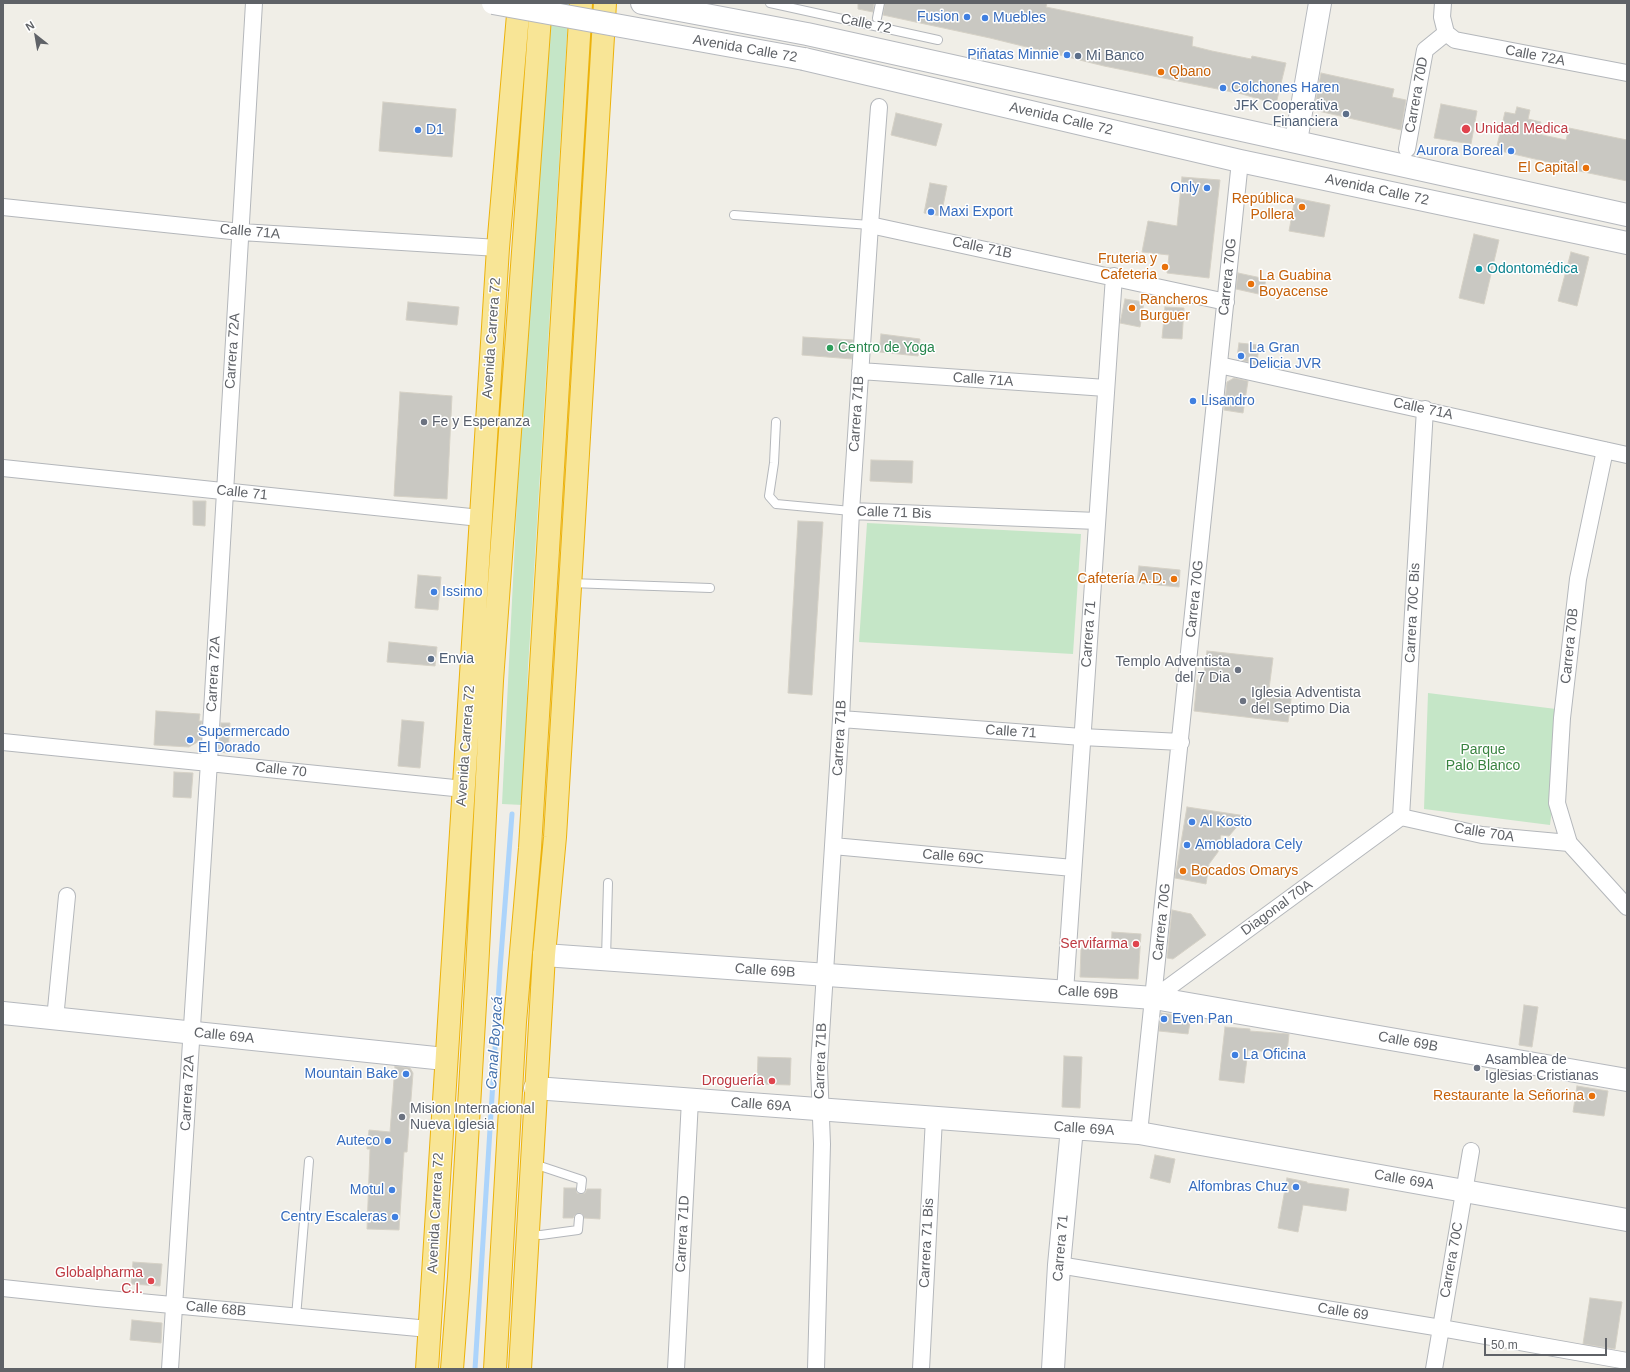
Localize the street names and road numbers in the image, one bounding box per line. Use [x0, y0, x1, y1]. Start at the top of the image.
street label: Calle 72 [839, 10, 893, 38]
street label: Avenida Calle 72 [692, 32, 798, 66]
street label: Calle 72A [1504, 42, 1566, 70]
street label: Carrera 70D [1402, 56, 1432, 134]
street label: Avenida Calle 72 [1008, 99, 1114, 139]
street label: Avenida Calle 72 [1324, 171, 1430, 209]
street label: Calle 71A [219, 221, 281, 243]
street label: Calle 71B [951, 233, 1013, 263]
street label: Carrera 70G [1216, 237, 1240, 317]
street label: Avenida Carrera 72 [479, 277, 505, 399]
street label: Carrera 72A [222, 312, 244, 390]
street label: Calle 71A [952, 370, 1014, 390]
street label: Carrera 71B [846, 375, 868, 453]
street label: Calle 71A [1392, 394, 1454, 424]
street label: Calle 71 [216, 482, 268, 504]
street label: Calle 71 Bis [856, 503, 932, 523]
street label: Carrera 70G [1183, 559, 1207, 639]
street label: Carrera 70C Bis [1402, 562, 1424, 664]
street label: Carrera 71 [1078, 600, 1100, 668]
street label: Carrera 70B [1558, 607, 1582, 685]
street label: Carrera 72A [204, 635, 224, 713]
street label: Avenida Carrera 72 [453, 685, 479, 807]
street label: Carrera 71B [830, 699, 850, 777]
street label: Calle 71 [985, 722, 1037, 742]
street label: Calle 70 [255, 759, 307, 781]
street label: Calle 70A [1453, 820, 1515, 846]
street label: Calle 69C [922, 846, 984, 868]
street label: Diagonal 70A [1238, 876, 1316, 940]
street label: Carrera 70G [1150, 882, 1174, 962]
street label: Calle 69B [734, 961, 796, 981]
street label: Calle 69B [1057, 983, 1119, 1003]
street label: Carrera 71B [811, 1023, 831, 1099]
street label: Calle 69A [193, 1024, 255, 1048]
street label: Calle 69B [1377, 1028, 1439, 1056]
street label: Carrera 72A [178, 1054, 198, 1132]
street label: Calle 69A [730, 1095, 792, 1115]
street label: Calle 69A [1053, 1119, 1115, 1139]
street label: Avenida Carrera 72 [424, 1152, 448, 1274]
street label: Calle 69A [1373, 1166, 1435, 1194]
street label: Carrera 71D [673, 1195, 693, 1273]
street label: Carrera 71 Bis [916, 1197, 938, 1289]
street label: Carrera 71 [1050, 1214, 1072, 1282]
street label: Carrera 70C [1437, 1221, 1467, 1299]
street label: Calle 68B [185, 1298, 247, 1320]
street label: Calle 69 [1316, 1300, 1370, 1324]

